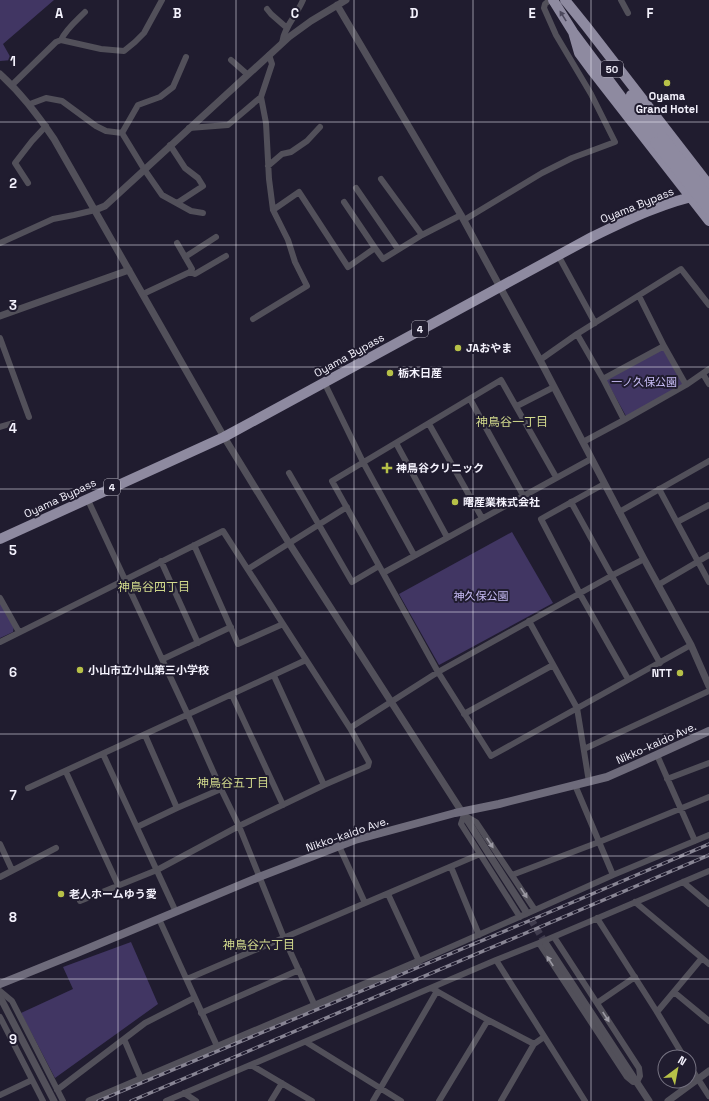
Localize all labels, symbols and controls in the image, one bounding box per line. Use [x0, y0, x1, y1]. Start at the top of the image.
text: A [55, 5, 64, 22]
text: B [173, 5, 182, 22]
text: C [291, 5, 299, 22]
text: D [410, 5, 419, 22]
text: E [528, 5, 536, 22]
text: F [647, 5, 654, 22]
one-way arrow [559, 11, 567, 21]
text: 1 [10, 53, 16, 70]
road number: 50 [601, 61, 623, 77]
marker: Oyama Grand Hotel [662, 78, 672, 88]
place label: Oyama Grand Hotel [636, 89, 698, 116]
text: 2 [9, 175, 17, 192]
street label: Oyama Bypass [598, 184, 676, 226]
text: 3 [9, 297, 17, 314]
road number: 4 [412, 321, 428, 337]
street label: Oyama Bypass [311, 330, 387, 380]
place label: JAおやま [466, 341, 512, 355]
marker: JAおやま [453, 343, 463, 353]
place label: 栃木日産 [398, 366, 442, 380]
marker: 栃木日産 [385, 368, 395, 378]
park label: 一ノ久保公園 [611, 375, 677, 389]
district label: 神鳥谷一丁目 [476, 414, 548, 430]
text: 4 [9, 420, 17, 437]
place label: 神鳥谷クリニック [396, 461, 484, 475]
marker: 神鳥谷クリニック [381, 462, 393, 474]
street label: Oyama Bypass [22, 475, 98, 521]
road number: 4 [104, 479, 120, 495]
place label: 曙産業株式会社 [463, 495, 540, 509]
marker: 曙産業株式会社 [450, 497, 460, 507]
text: 5 [9, 542, 17, 559]
district label: 神鳥谷四丁目 [118, 579, 190, 595]
park label: 神久保公園 [454, 589, 509, 603]
place label: 小山市立小山第三小学校 [88, 663, 209, 677]
text: 6 [9, 664, 17, 681]
marker: 小山市立小山第三小学校 [75, 665, 85, 675]
place label: NTT [652, 666, 673, 680]
marker: NTT [675, 668, 685, 678]
street label: Nikko-kaido Ave. [614, 719, 698, 767]
district label: 神鳥谷五丁目 [197, 775, 269, 791]
text: 7 [9, 787, 17, 804]
street label: Nikko-kaido Ave. [304, 813, 390, 855]
one-way arrow [486, 837, 494, 848]
place label: 老人ホームゆう愛 [69, 887, 157, 901]
one-way arrow [520, 888, 528, 898]
marker: 老人ホームゆう愛 [56, 889, 66, 899]
text: 8 [9, 909, 17, 926]
district label: 神鳥谷六丁目 [223, 937, 295, 953]
one-way arrow [546, 956, 554, 966]
one-way arrow [602, 1011, 610, 1022]
text: 9 [9, 1031, 17, 1048]
north arrow [657, 1049, 697, 1089]
text: N [675, 1053, 689, 1068]

